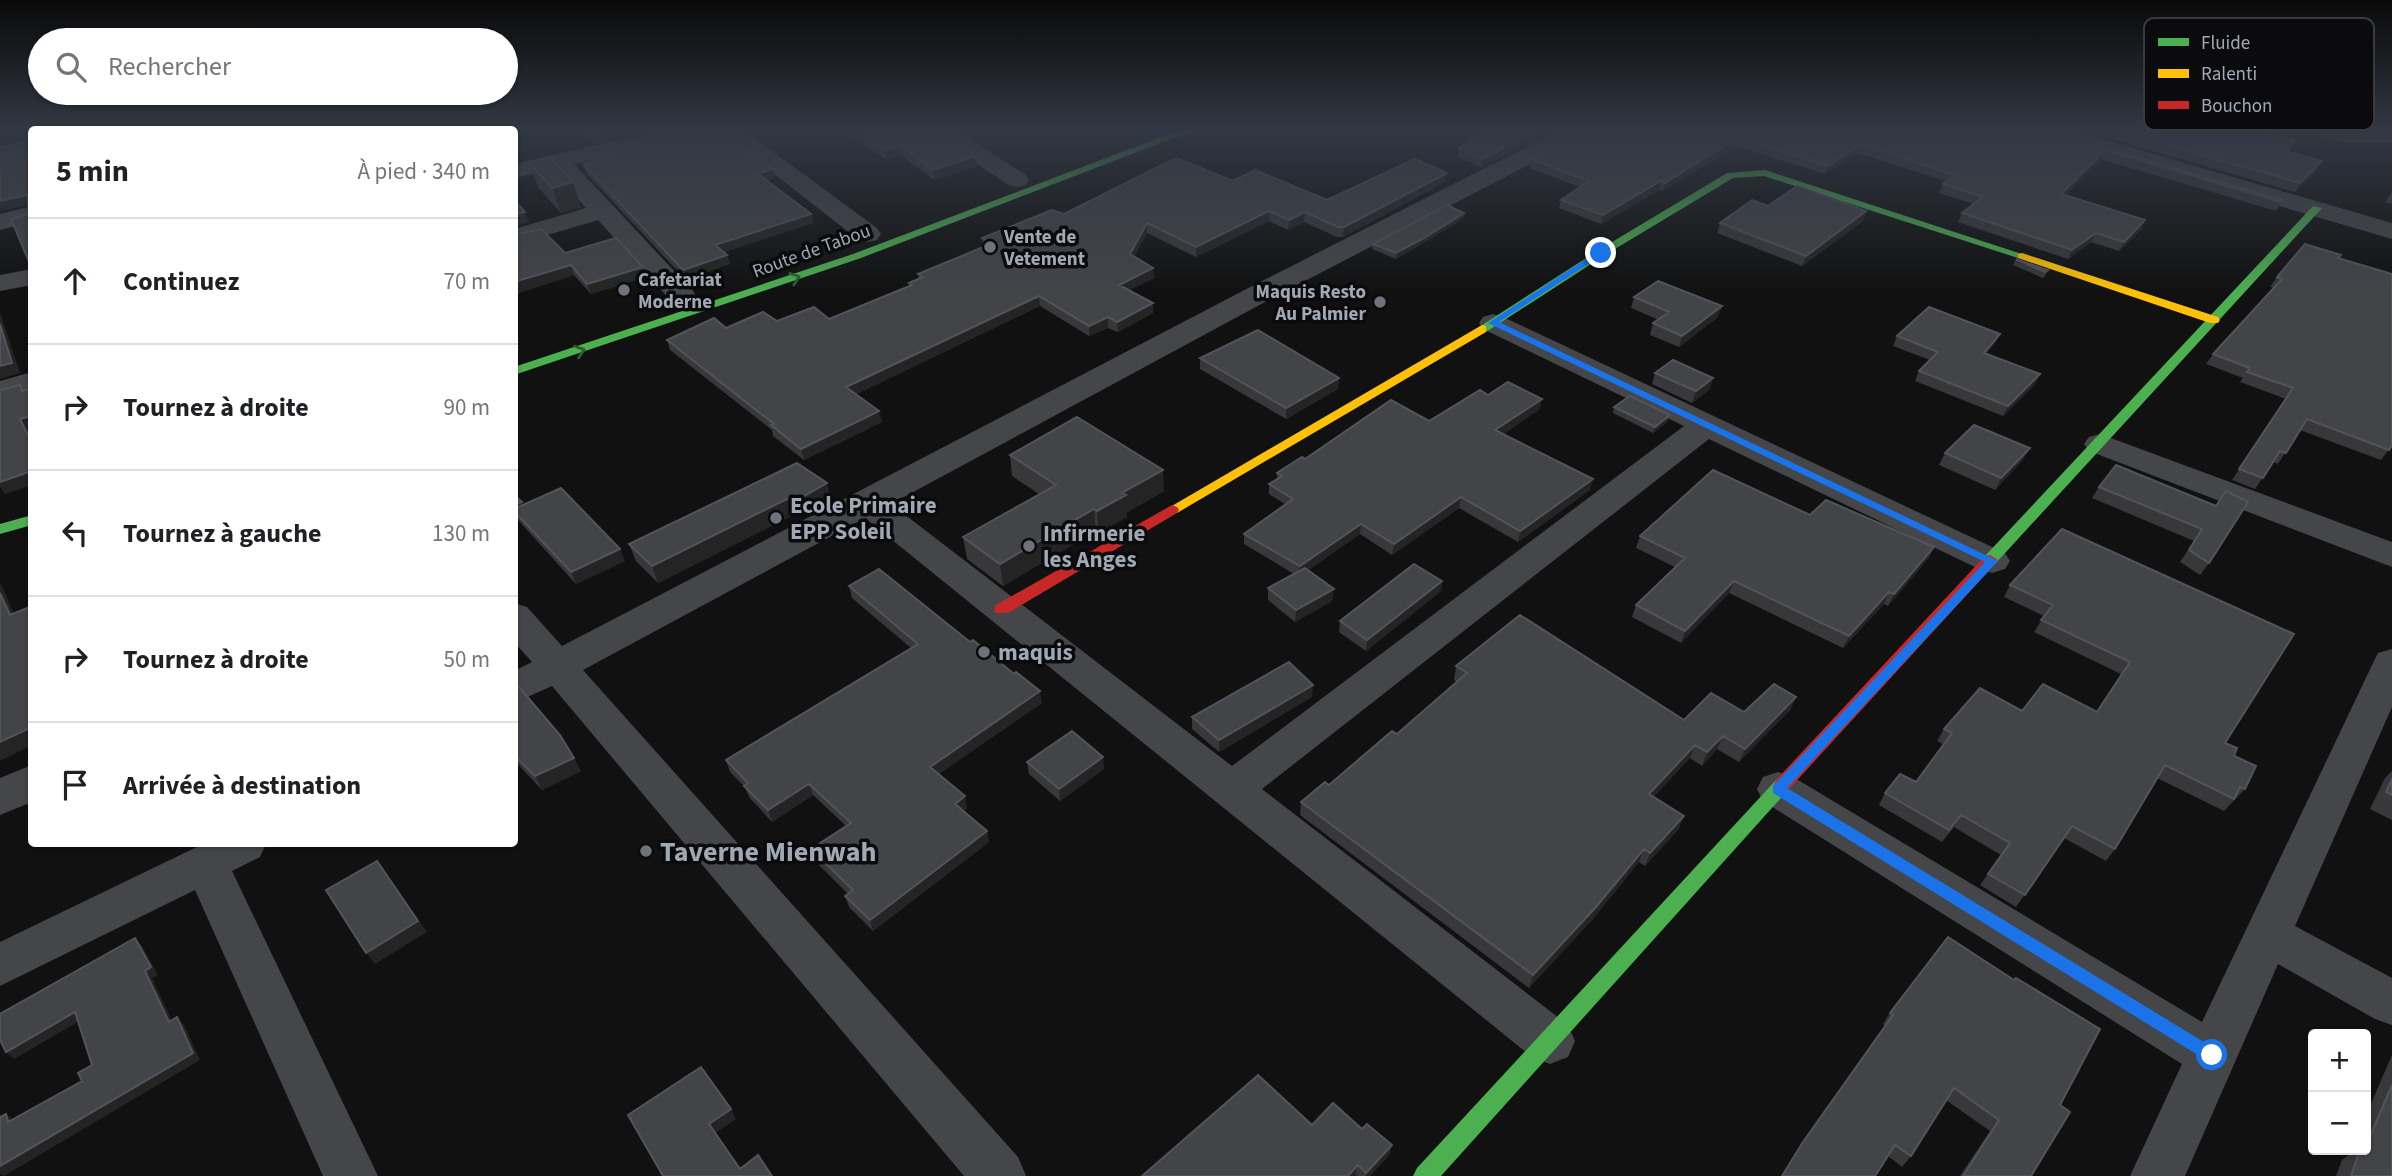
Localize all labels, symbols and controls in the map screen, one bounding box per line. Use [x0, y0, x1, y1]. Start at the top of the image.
legend [2144, 18, 2374, 130]
search box [28, 28, 518, 105]
text: Fluide [2201, 30, 2250, 57]
icon: search [52, 48, 90, 86]
text: Rechercher [108, 48, 231, 85]
text: Ralenti [2201, 61, 2257, 88]
text: Bouchon [2201, 93, 2273, 120]
text: 5 min [56, 150, 129, 193]
text: À pied · 340 m [357, 155, 490, 188]
street label: Route de Tabou [749, 218, 874, 285]
place label: Vente de Vetement [1003, 224, 1085, 273]
route end [1585, 237, 1616, 268]
marker: Vente de Vetement [982, 239, 998, 255]
icon: ahead [56, 262, 94, 300]
text: Continuez [123, 263, 239, 300]
text: 70 m [443, 265, 490, 298]
place label: Cafetariat Moderne [638, 267, 722, 316]
one-way arrow [789, 272, 801, 286]
place label: Maquis Resto Au Palmier [1256, 279, 1366, 328]
marker: Cafetariat Moderne [616, 282, 632, 298]
marker: Maquis Resto Au Palmier [1372, 294, 1388, 310]
one-way arrow [573, 344, 585, 359]
icon: right [56, 388, 94, 426]
text: Tournez à droite [123, 389, 309, 426]
text: 90 m [443, 391, 490, 424]
place label: Ecole Primaire EPP Soleil [790, 489, 937, 548]
marker: Ecole Primaire EPP Soleil [768, 510, 784, 526]
icon: left [56, 514, 94, 552]
text: Tournez à gauche [123, 515, 322, 552]
text: 130 m [432, 517, 490, 550]
place label: Infirmerie les Anges [1043, 517, 1146, 576]
marker: Infirmerie les Anges [1021, 538, 1037, 554]
place label: maquis [998, 636, 1073, 669]
icon: right [56, 640, 94, 678]
text: Tournez à droite [123, 641, 309, 678]
text: 50 m [443, 643, 490, 676]
marker: maquis [976, 644, 992, 660]
icon: arrive [56, 766, 94, 804]
text: Arrivée à destination [123, 767, 361, 804]
place label: Taverne Mienwah [660, 832, 877, 872]
marker: Taverne Mienwah [638, 843, 654, 859]
map controls [2308, 1029, 2371, 1155]
button: + [2308, 1029, 2371, 1092]
route start [2196, 1039, 2227, 1070]
button: − [2308, 1092, 2371, 1155]

